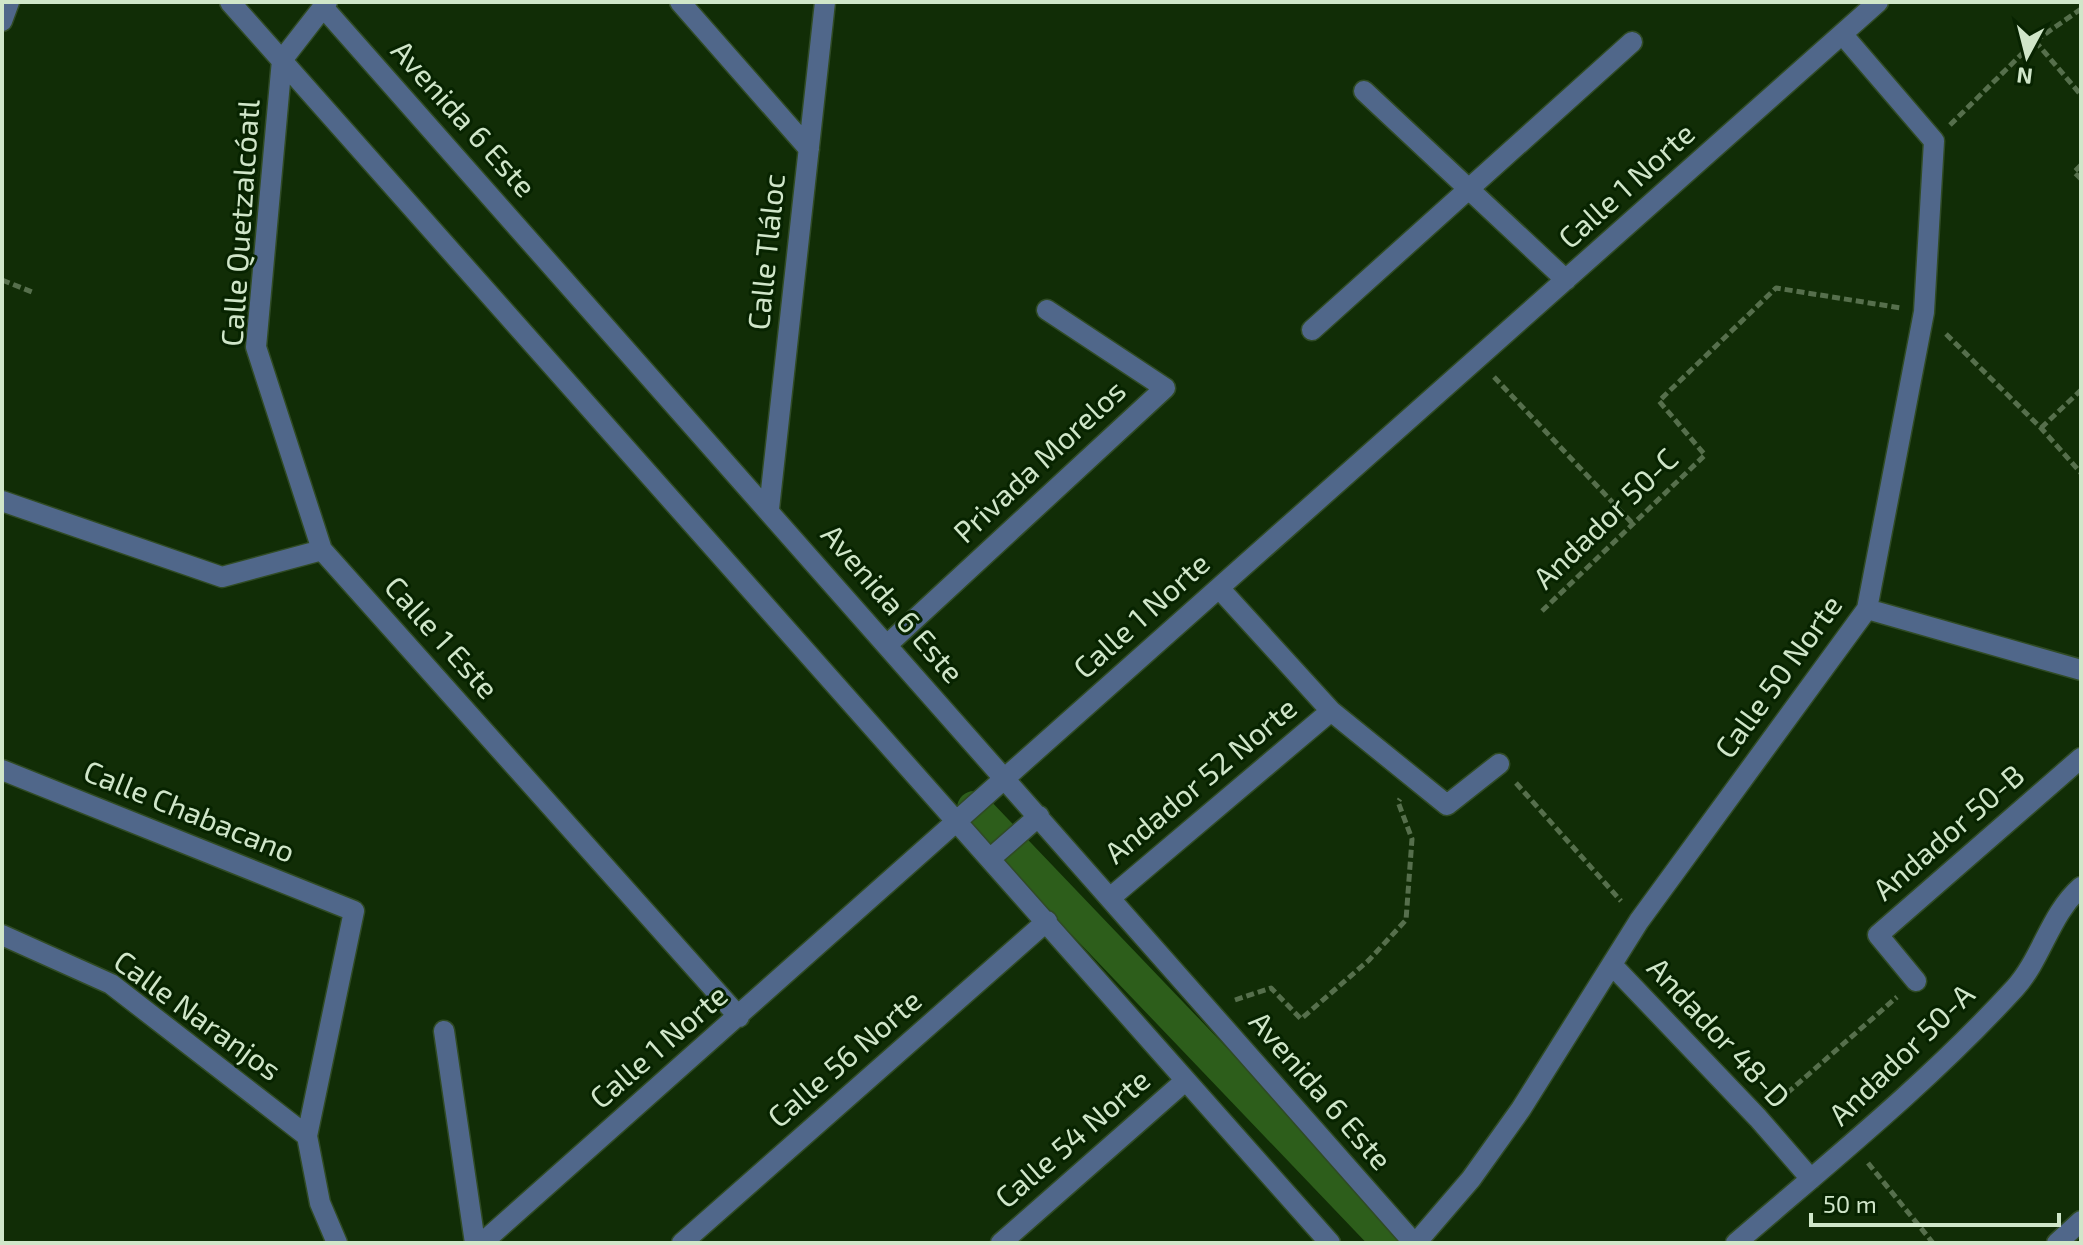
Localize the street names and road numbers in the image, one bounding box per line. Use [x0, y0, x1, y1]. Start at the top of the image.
street label: Avenida 6 Este [385, 32, 544, 203]
street label: Calle Quetzalcóatl [212, 98, 266, 348]
street label: Calle 1 Norte [1550, 114, 1701, 255]
street label: Calle Tláloc [739, 172, 791, 332]
street label: Privada Morelos [945, 372, 1132, 549]
street label: Andador 50-C [1525, 440, 1684, 595]
street label: Avenida 6 Este [815, 516, 972, 689]
street label: Calle 1 Norte [1065, 544, 1216, 685]
street label: Calle 1 Este [378, 568, 507, 705]
street label: Calle 50 Norte [1706, 587, 1849, 764]
street label: Andador 52 Norte [1096, 689, 1303, 870]
street label: Calle Chabacano [79, 751, 301, 869]
street label: Andador 50-B [1865, 756, 2031, 907]
street label: Calle Naranjos [108, 942, 289, 1087]
street label: Andador 48-D [1641, 949, 1798, 1114]
street label: Andador 50-A [1820, 975, 1981, 1132]
street label: Calle 1 Norte [582, 976, 734, 1115]
street label: Calle 56 Norte [759, 981, 928, 1134]
street label: Avenida 6 Este [1243, 1003, 1400, 1176]
street label: Calle 54 Norte [987, 1061, 1156, 1214]

